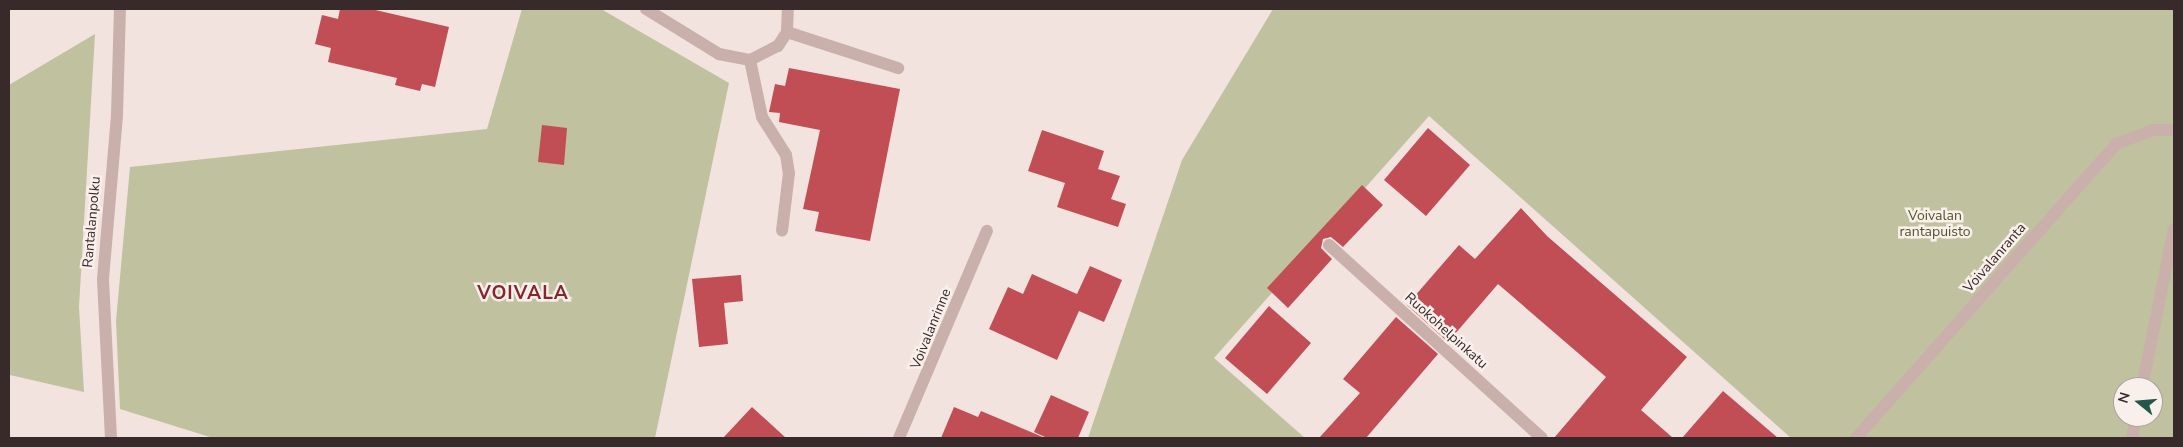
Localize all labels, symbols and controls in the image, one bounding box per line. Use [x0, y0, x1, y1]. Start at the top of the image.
street label: Rantalanpolku [80, 176, 104, 268]
park label: Voivalan rantapuisto [1899, 208, 1971, 240]
street label: Voivalanranta [1960, 220, 2030, 296]
district label: VOIVALA [476, 283, 570, 305]
street label: Voivalanrinne [907, 286, 955, 372]
street label: Ruokohelpinkatu [1401, 289, 1491, 373]
north arrow [2113, 377, 2163, 427]
text: N [2114, 390, 2135, 406]

